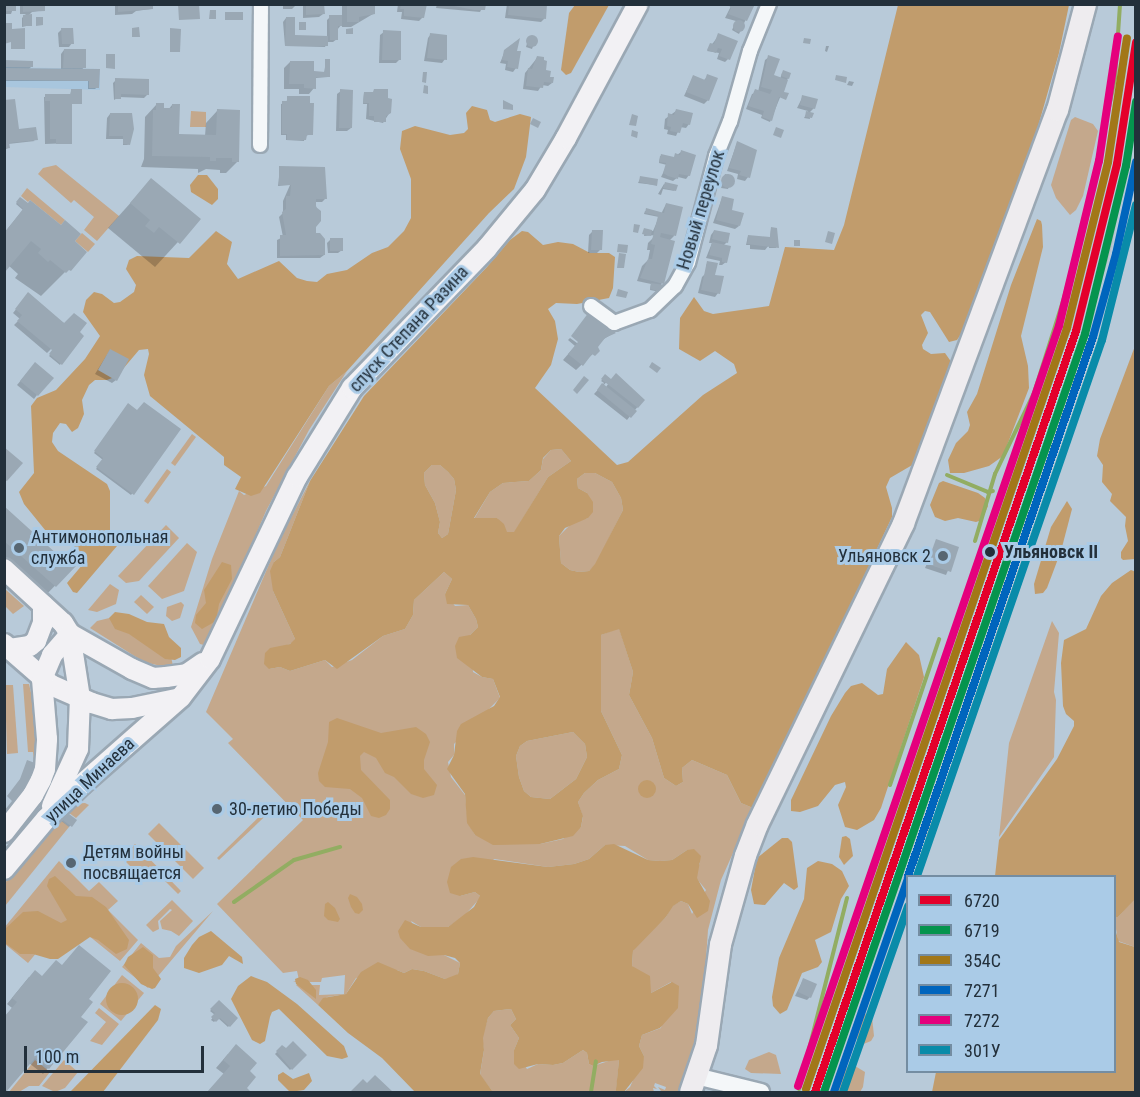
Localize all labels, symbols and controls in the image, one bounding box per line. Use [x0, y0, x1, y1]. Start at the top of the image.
street label: Новый переулок [673, 148, 729, 272]
street label: спуск Степана Разина [345, 261, 473, 397]
place label: Антимонопольная служба [31, 527, 169, 570]
marker: Антимонопольная служба [12, 541, 26, 555]
place label: Ульяновск II [1004, 541, 1098, 563]
marker: Ульяновск II [981, 543, 999, 561]
place label: Ульяновск 2 [838, 545, 931, 567]
marker: Ульяновск 2 [936, 549, 950, 563]
street label: улица Минаева [41, 733, 139, 827]
place label: 30-летию Победы [229, 798, 362, 820]
marker: 30-летию Победы [210, 802, 224, 816]
place label: Детям войны посвящается [83, 842, 184, 884]
marker: Детям войны посвящается [64, 856, 78, 870]
legend [906, 875, 1116, 1073]
text: 6720 [964, 890, 1000, 911]
text: 6719 [964, 920, 1000, 941]
text: 354С [964, 950, 1001, 971]
text: 7271 [964, 980, 1000, 1001]
text: 7272 [964, 1010, 1000, 1031]
scale bar [27, 1034, 207, 1072]
text: 301У [964, 1040, 1001, 1061]
text: 100 m [35, 1046, 79, 1067]

